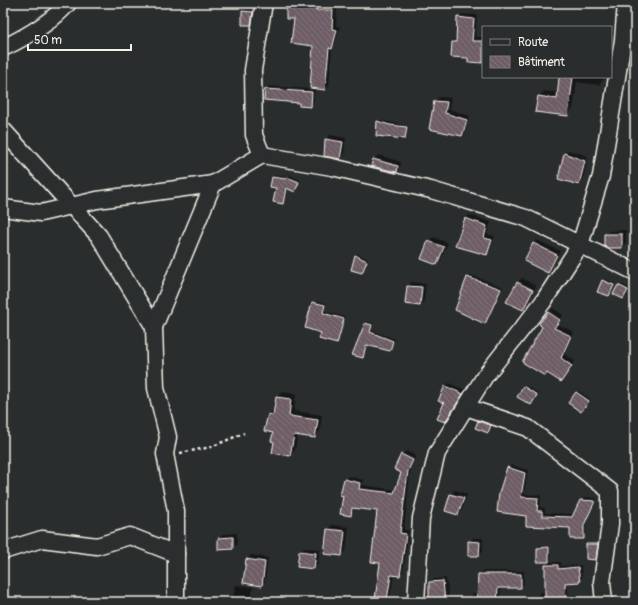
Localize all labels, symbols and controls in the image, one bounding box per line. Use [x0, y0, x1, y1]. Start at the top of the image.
scale bar [28, 26, 131, 52]
legend [482, 26, 612, 78]
text: 50 m [34, 33, 62, 48]
text: Route [518, 35, 548, 50]
text: Bâtiment [518, 55, 565, 70]

